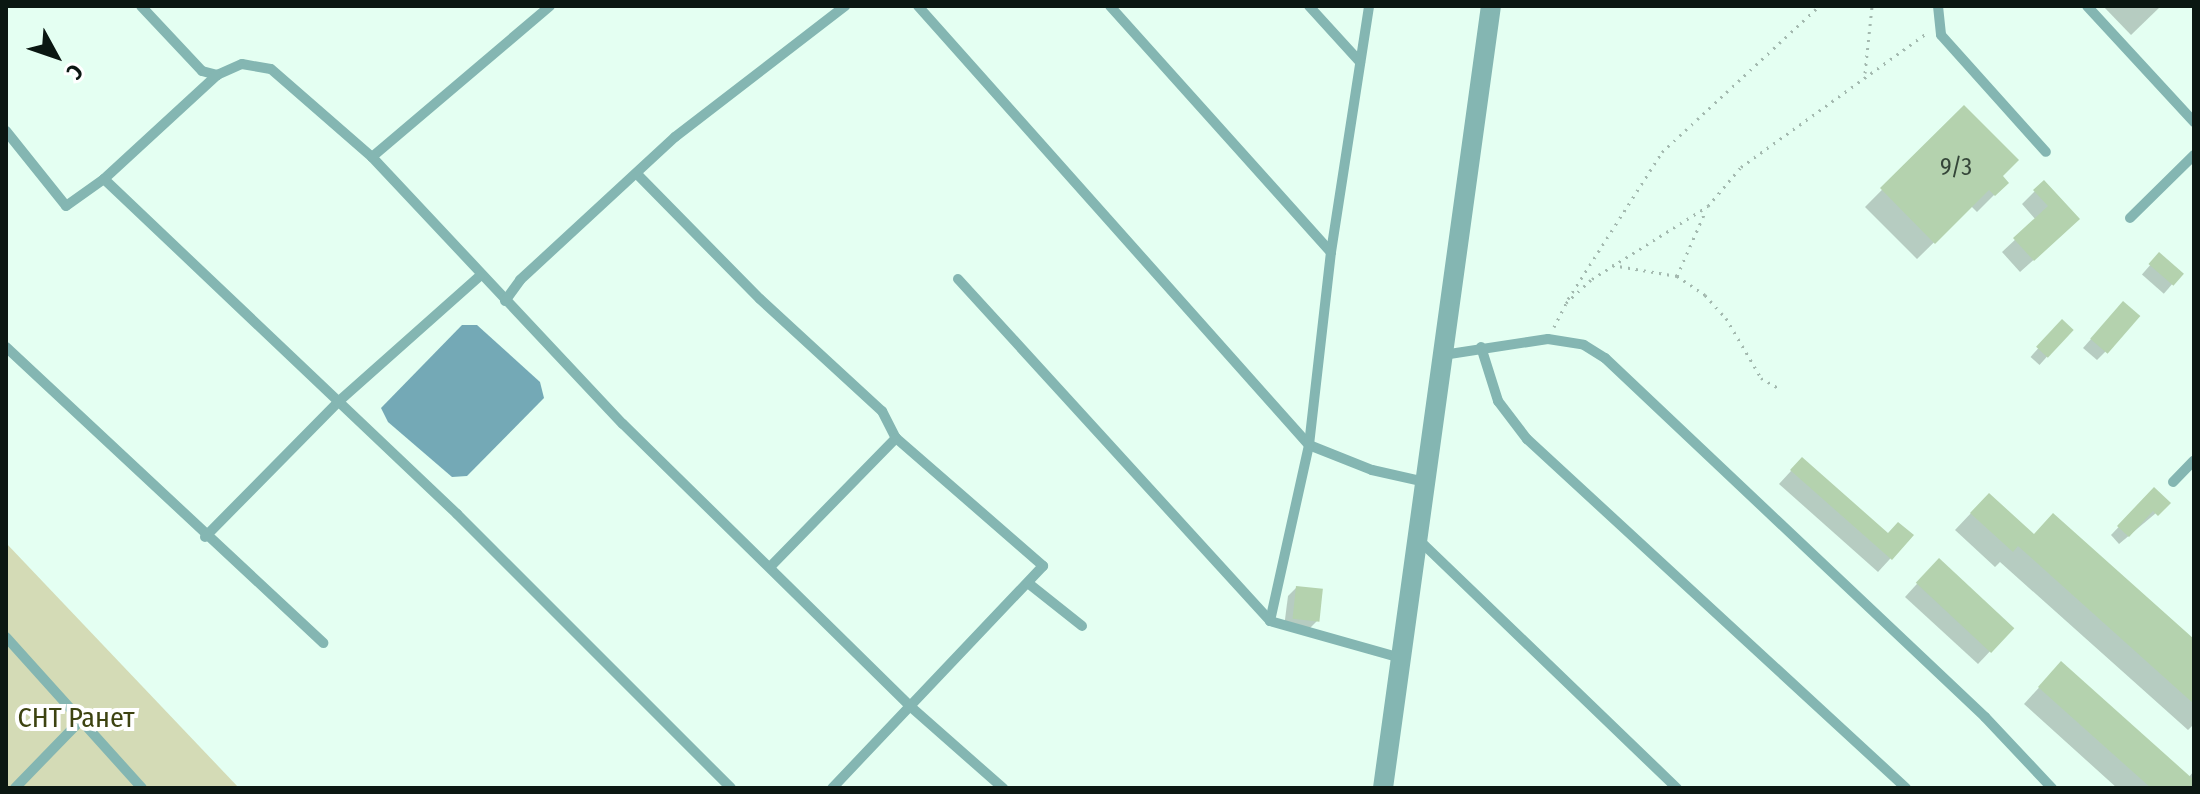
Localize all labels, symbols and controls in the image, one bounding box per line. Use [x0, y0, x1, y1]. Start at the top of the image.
north arrow [16, 16, 96, 96]
text: С [61, 59, 89, 85]
house number: 9/3 [1940, 154, 1972, 182]
park label: СНТ Ранет [17, 701, 135, 735]

